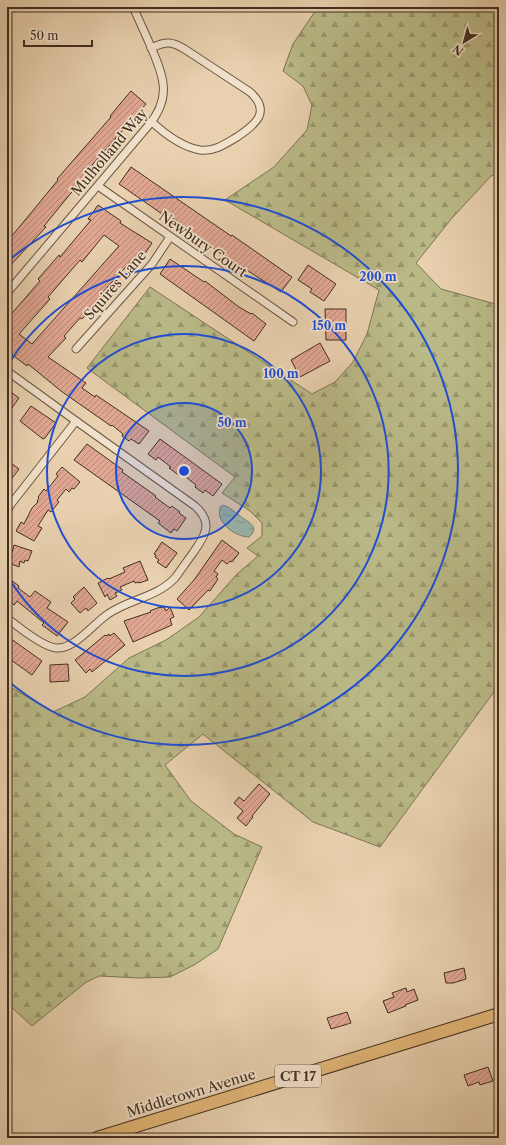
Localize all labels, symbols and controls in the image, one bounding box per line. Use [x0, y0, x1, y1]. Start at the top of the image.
scale bar [24, 22, 92, 48]
north arrow [444, 22, 484, 62]
text: 50 m [30, 28, 59, 43]
text: N [450, 41, 466, 58]
street label: Mulholland Way [67, 104, 151, 200]
street label: Newbury Court [156, 207, 251, 281]
street label: Squires Lane [80, 246, 150, 323]
text: 200 m [359, 269, 397, 284]
text: 150 m [312, 318, 346, 333]
text: 100 m [263, 366, 299, 381]
text: 50 m [217, 415, 247, 430]
centre of rings [177, 464, 191, 478]
street label: Middletown Avenue [124, 1065, 258, 1121]
road number: CT 17 [275, 1065, 321, 1087]

